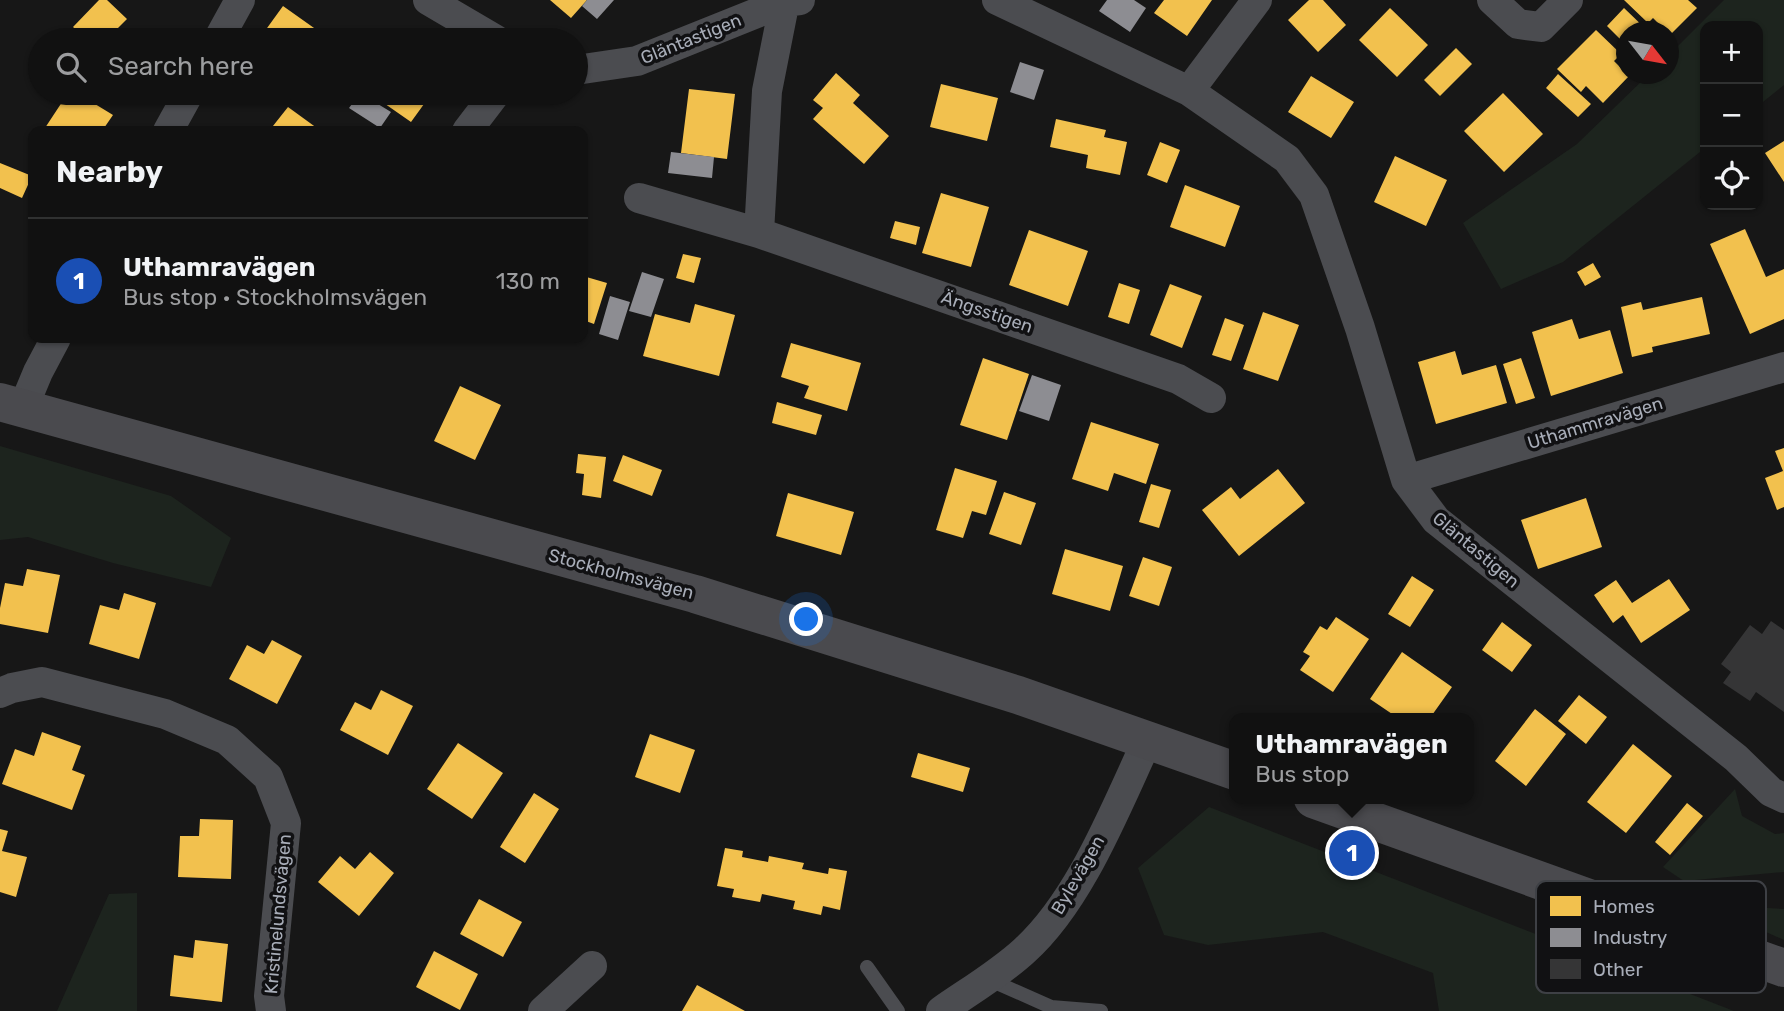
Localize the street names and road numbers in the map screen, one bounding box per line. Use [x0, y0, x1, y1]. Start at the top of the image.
street label: Gläntastigen [637, 9, 745, 69]
street label: Ängsstigen [938, 286, 1036, 338]
street label: Uthammravägen [1525, 392, 1665, 454]
street label: Gläntastigen [1428, 507, 1524, 593]
street label: Stockholmsvägen [546, 544, 696, 604]
street label: Bylevägen [1047, 832, 1109, 918]
street label: Kristinelundsvägen [260, 833, 296, 995]

